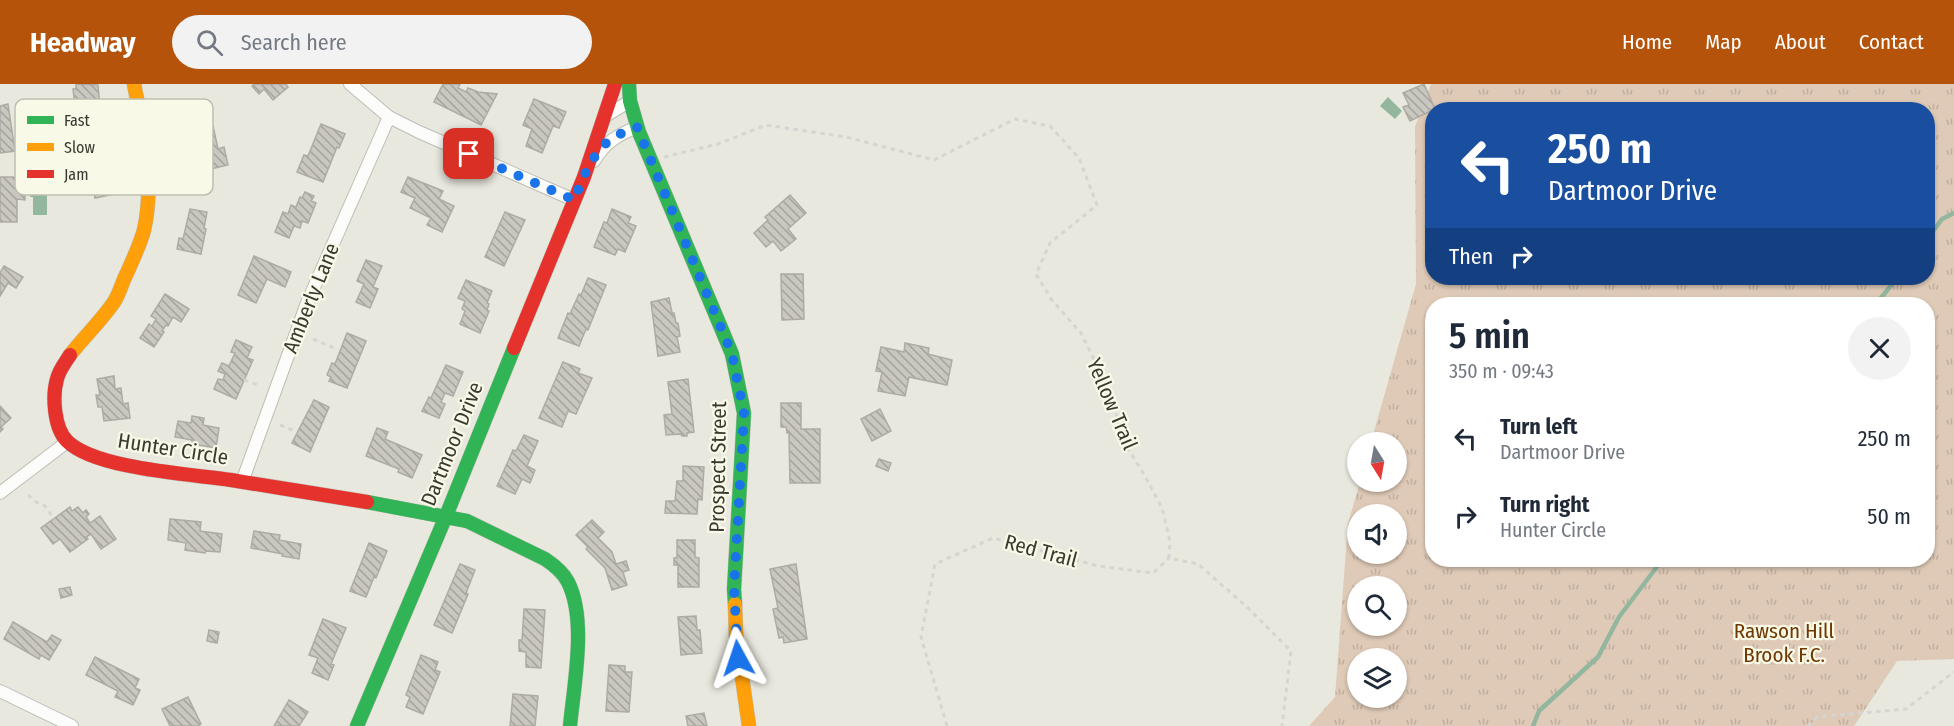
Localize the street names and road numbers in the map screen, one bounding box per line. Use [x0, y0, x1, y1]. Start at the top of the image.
street label: Amberly Lane [277, 239, 345, 357]
street label: Yellow Trail [1081, 354, 1143, 454]
street label: Dartmoor Drive [415, 378, 489, 510]
street label: Prospect Street [704, 401, 732, 533]
street label: Hunter Circle [116, 427, 230, 471]
street label: Red Trail [1002, 529, 1081, 573]

